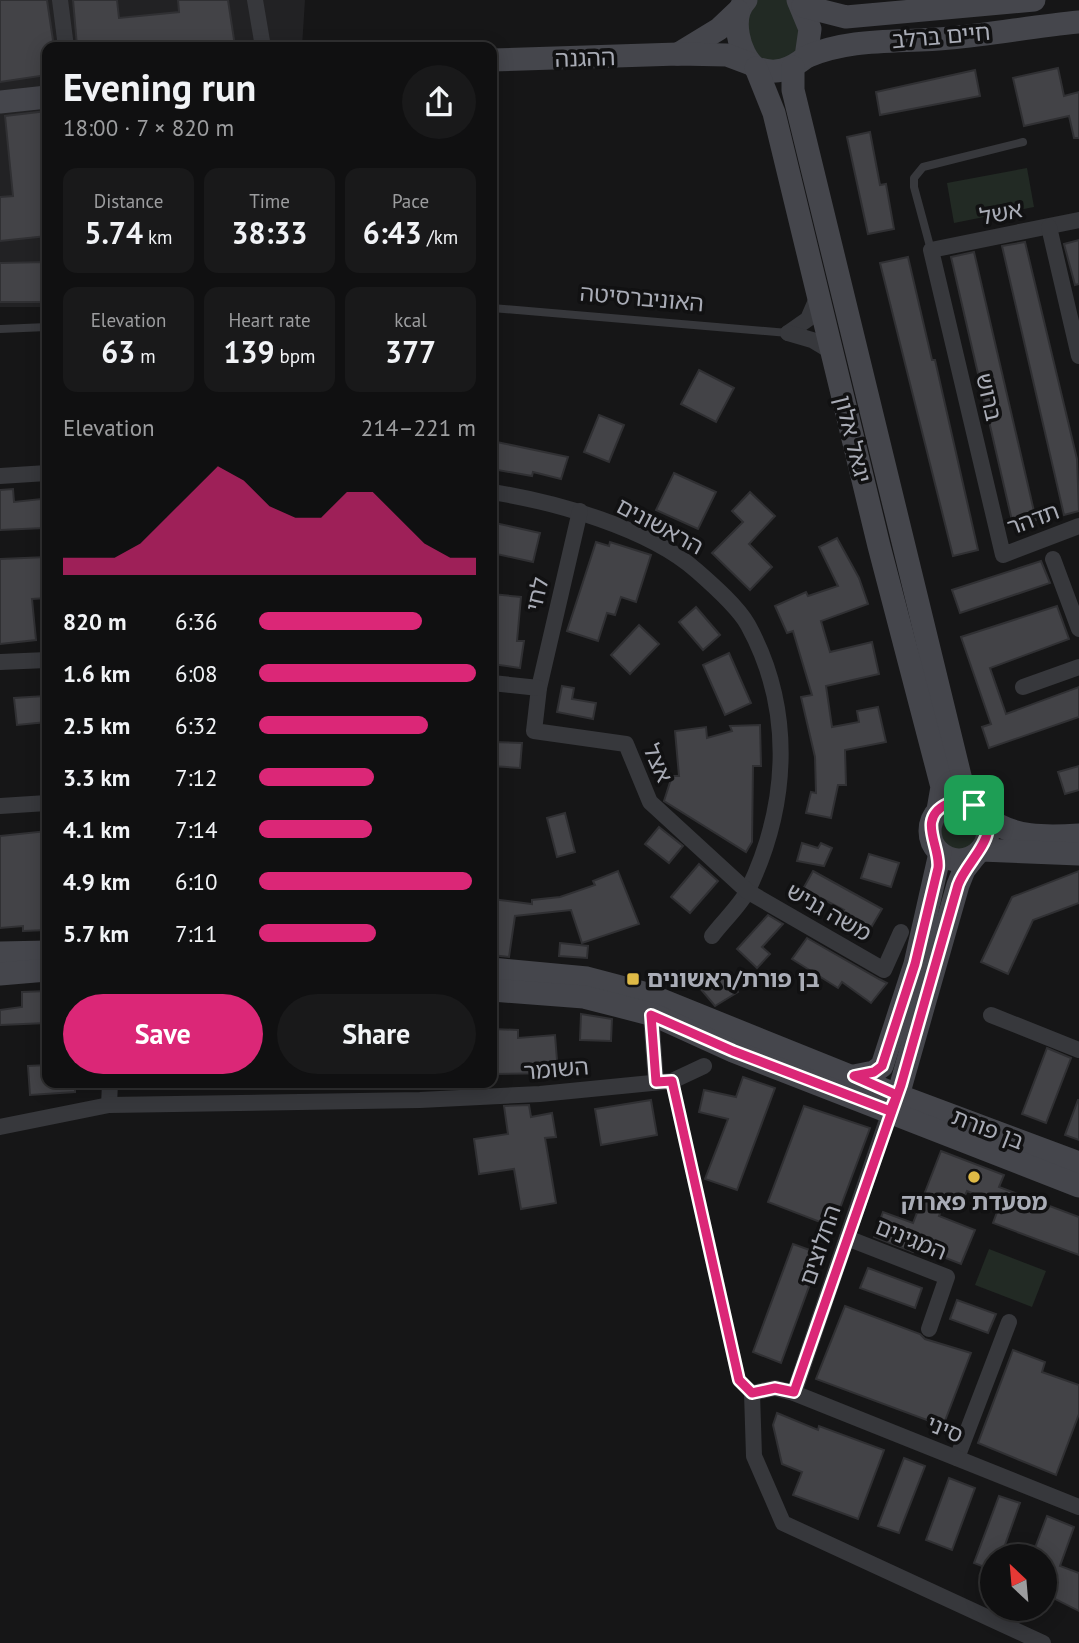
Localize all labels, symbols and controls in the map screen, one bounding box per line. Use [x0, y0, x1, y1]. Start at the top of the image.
street label: חיים ברלב [890, 17, 991, 54]
street label: ההגנה [554, 42, 616, 73]
text: Evening run [63, 62, 256, 111]
button: share [402, 65, 476, 139]
text: 18:00 · 7 × 820 m [63, 113, 234, 142]
text: Distance [94, 189, 163, 213]
text: Time [249, 189, 290, 213]
text: Pace [392, 189, 429, 213]
street label: אשל [977, 194, 1025, 231]
text: 5.74 [84, 213, 143, 252]
text: 38:33 [231, 213, 308, 252]
text: 6:43 [363, 213, 422, 252]
text: km [143, 225, 173, 249]
text: /km [422, 225, 458, 249]
street label: האוניברסיטה [579, 278, 705, 317]
text: Elevation [91, 308, 166, 332]
text: Heart rate [228, 308, 311, 332]
text: kcal [394, 308, 427, 332]
text: 63 [101, 332, 135, 371]
text: 139 [223, 332, 274, 371]
text: 377 [385, 332, 436, 371]
text: m [135, 344, 156, 368]
text: bpm [274, 344, 316, 368]
street label: ברוש [970, 370, 1009, 424]
street label: יגאל אלון [829, 392, 878, 485]
text: Elevation [63, 413, 155, 442]
text: 214–221 m [361, 413, 476, 442]
street label: הראשונים [612, 491, 709, 561]
street label: תדהר [1003, 496, 1063, 541]
street label: לחי [519, 574, 554, 614]
text: 820 m [63, 607, 126, 636]
text: 6:36 [175, 607, 218, 636]
text: 1.6 km [63, 659, 130, 688]
text: 6:08 [175, 659, 218, 688]
text: 2.5 km [63, 711, 130, 740]
text: 6:32 [175, 711, 218, 740]
street label: אצל [637, 739, 680, 787]
text: 3.3 km [63, 763, 130, 792]
text: 7:12 [175, 763, 218, 792]
pin [944, 775, 1004, 835]
icon: arrive [955, 786, 993, 824]
text: 4.1 km [63, 815, 130, 844]
text: 7:14 [175, 815, 218, 844]
text: 4.9 km [63, 867, 130, 896]
text: 6:10 [175, 867, 218, 896]
street label: משה גניש [782, 876, 877, 947]
text: 5.7 km [63, 919, 129, 948]
text: 7:11 [175, 919, 218, 948]
place label: בן פורת/ראשונים [647, 964, 820, 993]
marker: בן פורת/ראשונים [625, 971, 641, 987]
button: Save [63, 994, 263, 1074]
button: Share [277, 994, 476, 1074]
street label: השומר [522, 1051, 590, 1086]
street label: בן פורת [948, 1102, 1028, 1155]
marker: מסעדת פארוק [966, 1169, 982, 1185]
place label: מסעדת פארוק [901, 1187, 1047, 1216]
street label: החלוצים [792, 1201, 847, 1289]
street label: המגינים [871, 1211, 951, 1266]
street label: סיני [923, 1408, 968, 1449]
north arrow [980, 1544, 1057, 1620]
map controls [980, 1544, 1057, 1621]

